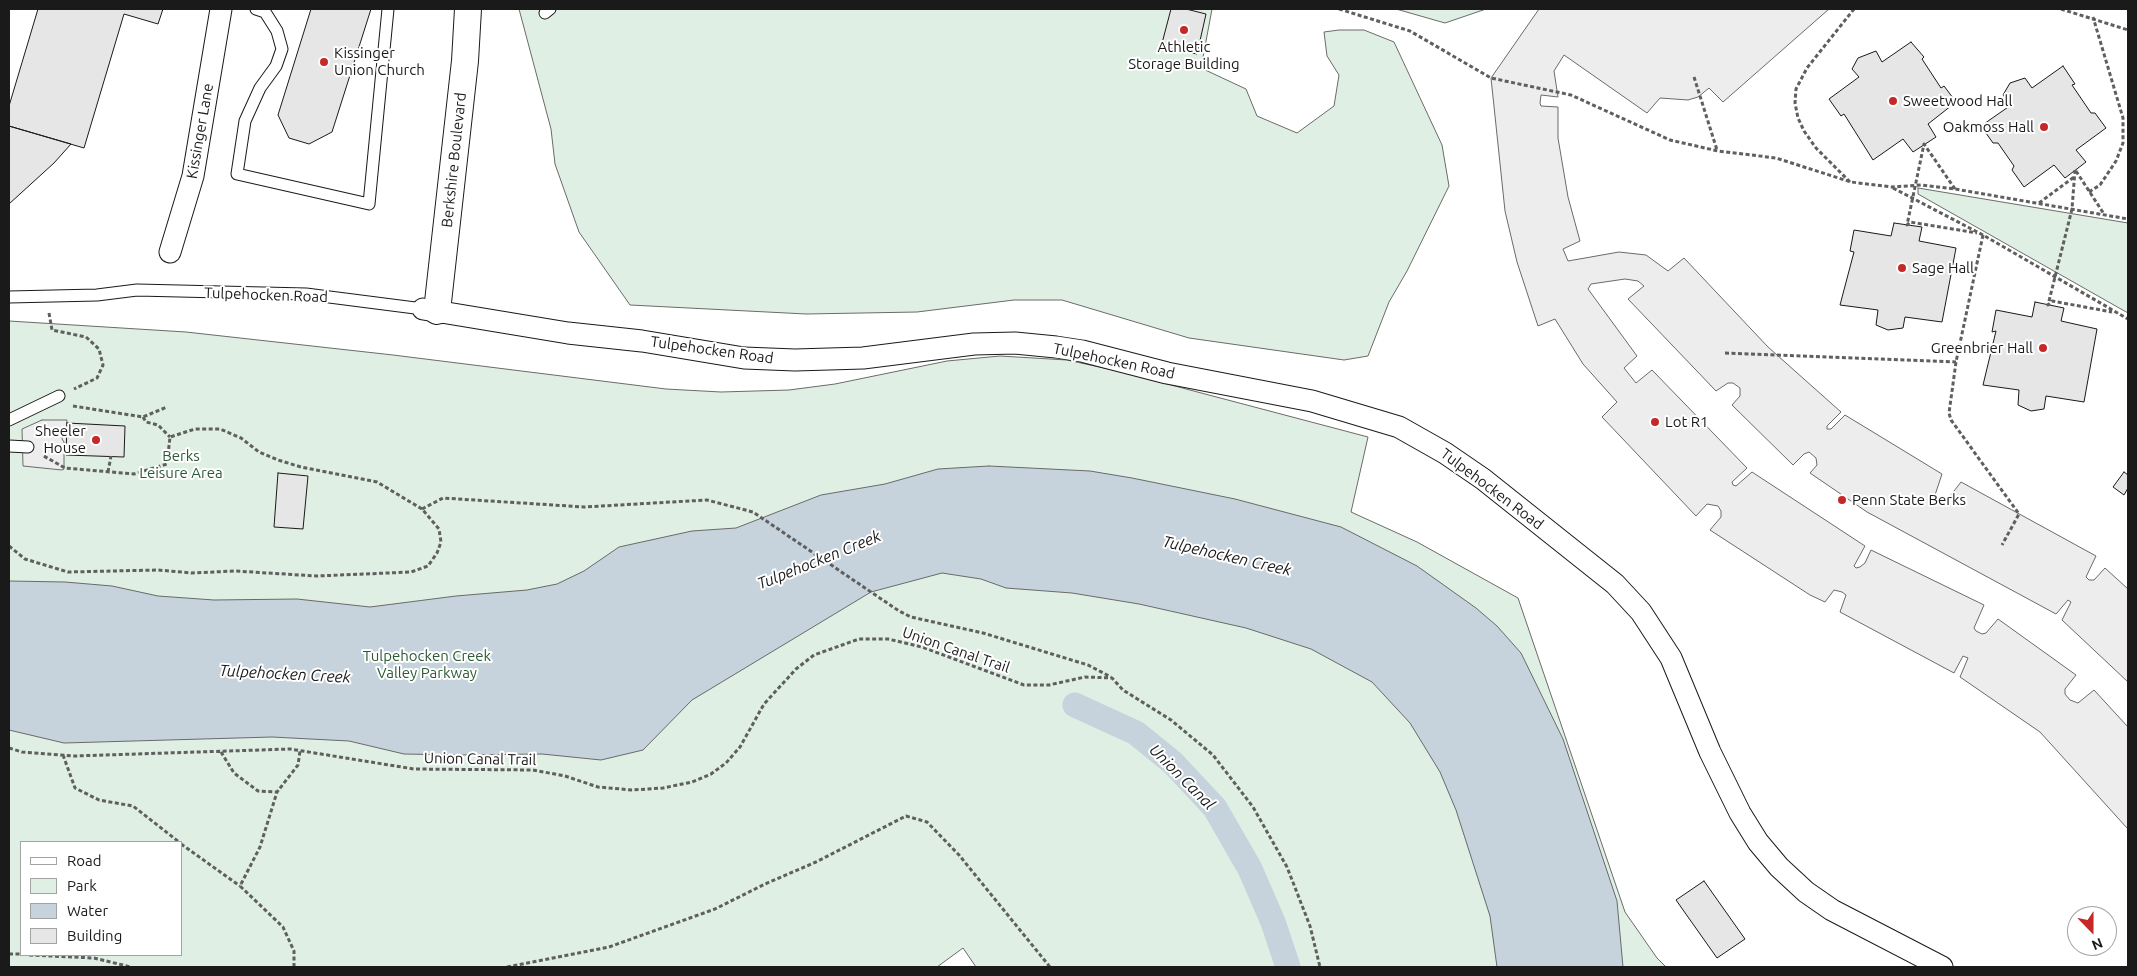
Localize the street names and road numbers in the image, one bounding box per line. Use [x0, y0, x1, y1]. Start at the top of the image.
street label: Kissinger Lane [183, 82, 217, 180]
street label: Berkshire Boulevard [438, 92, 470, 228]
street label: Tulpehocken Road [204, 284, 328, 306]
street label: Tulpehocken Road [649, 332, 775, 368]
street label: Tulpehocken Road [1052, 339, 1176, 383]
street label: Tulpehocken Road [1437, 445, 1547, 533]
street label: Union Canal Trail [900, 623, 1012, 677]
street label: Union Canal Trail [424, 749, 536, 769]

